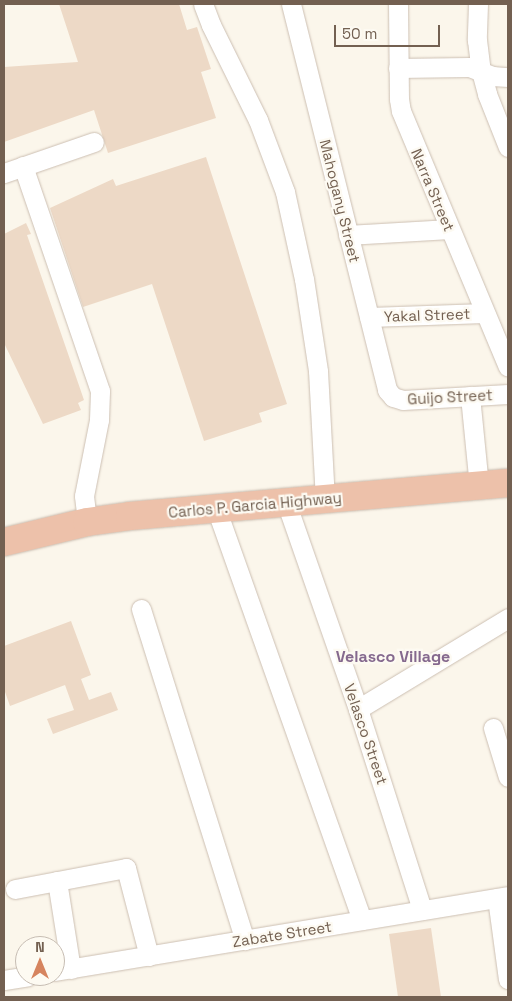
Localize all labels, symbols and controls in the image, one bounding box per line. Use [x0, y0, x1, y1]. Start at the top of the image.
scale bar [337, 15, 443, 47]
text: 50 m [342, 24, 377, 43]
street label: Mahogany Street [316, 138, 364, 264]
street label: Narra Street [408, 146, 458, 234]
street label: Yakal Street [383, 304, 471, 326]
street label: Guijo Street [407, 386, 493, 408]
street label: Carlos P. Garcia Highway [167, 488, 343, 522]
district label: Velasco Village [336, 647, 450, 667]
street label: Velasco Street [340, 681, 392, 787]
street label: Zabate Street [231, 917, 333, 951]
north arrow [15, 936, 65, 986]
text: N [35, 938, 45, 956]

